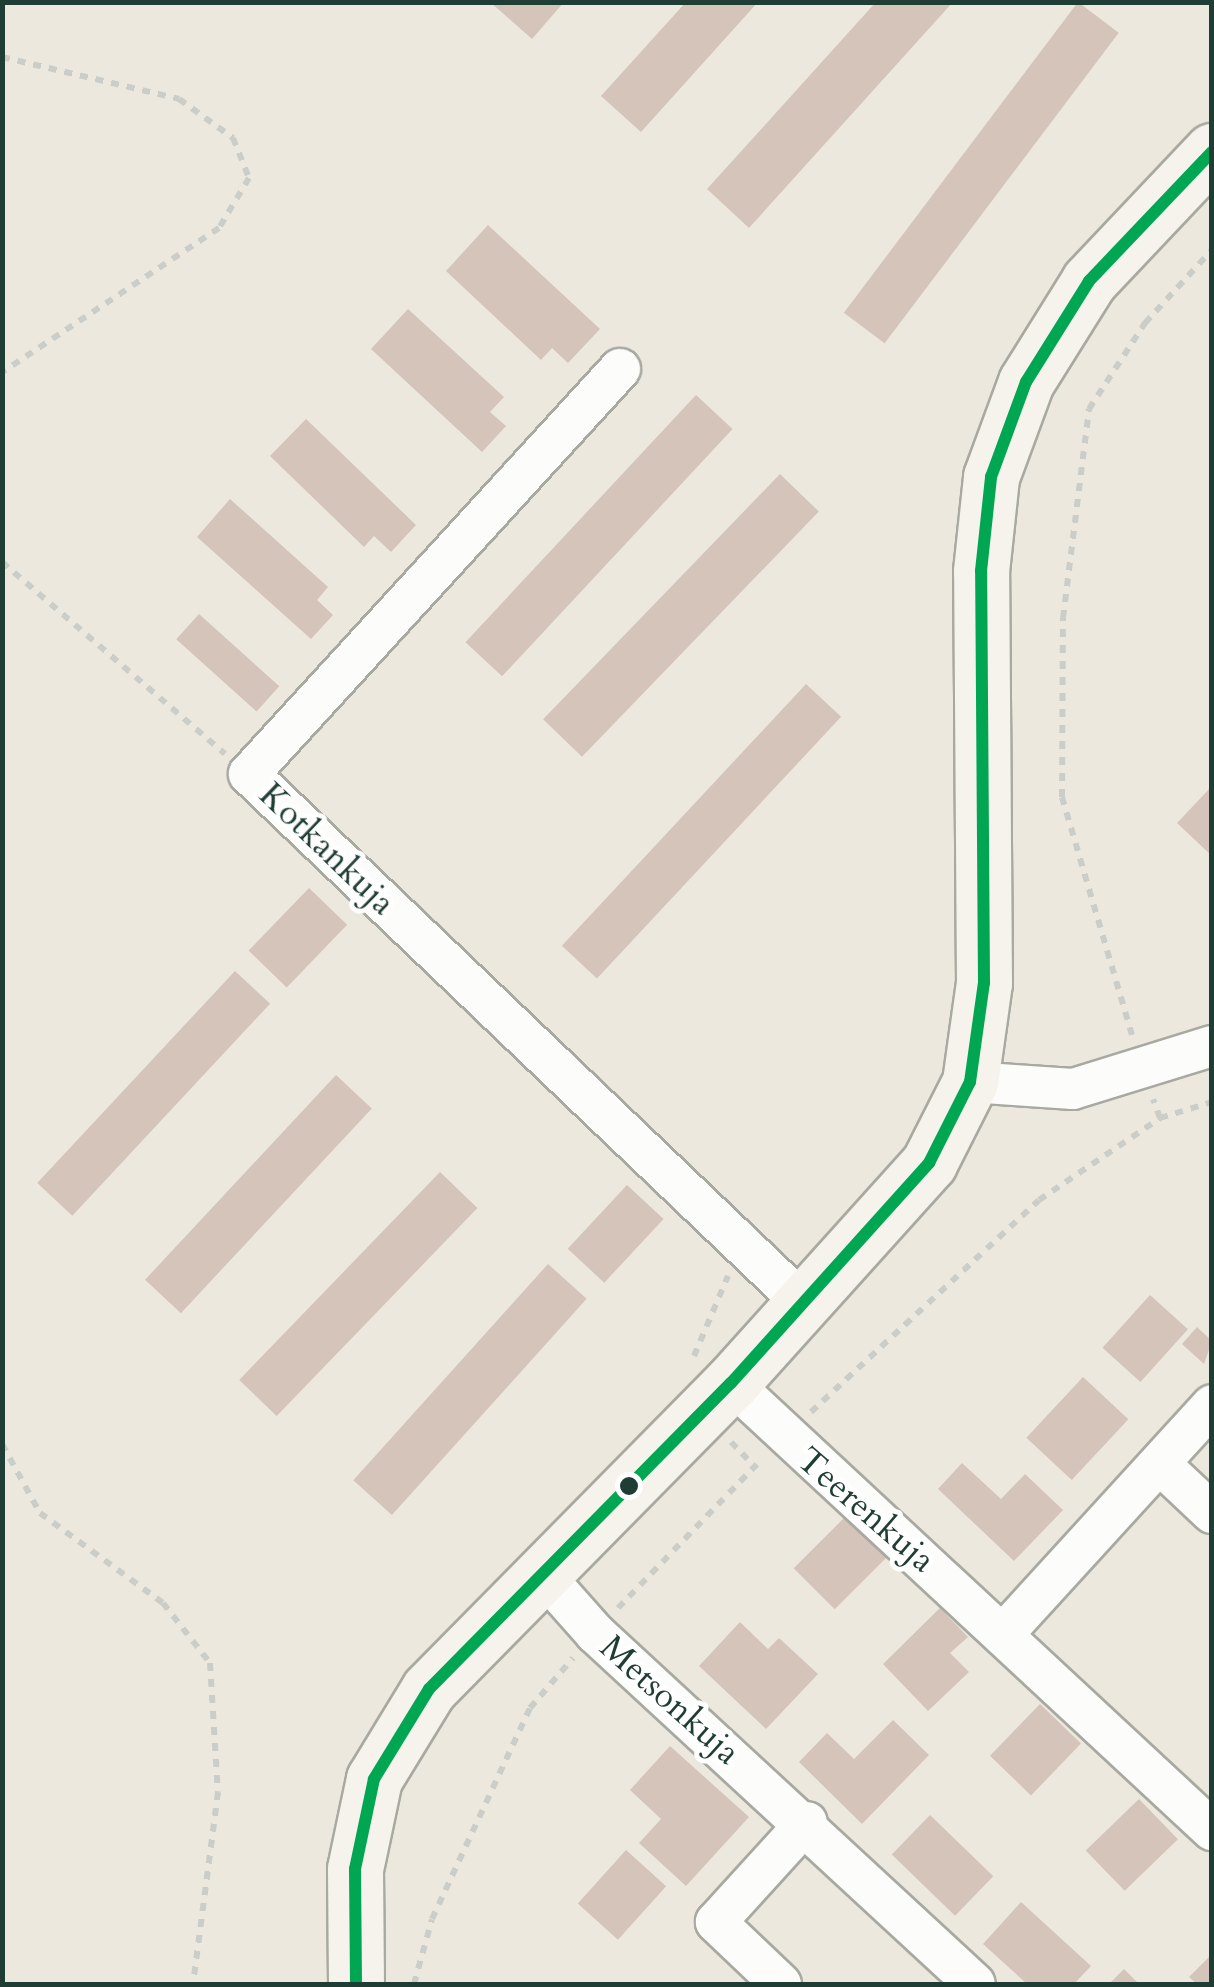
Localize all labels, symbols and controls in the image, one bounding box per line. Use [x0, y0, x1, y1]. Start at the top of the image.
street label: Kotkankuja [250, 774, 404, 924]
street label: Teerenkuja [788, 1439, 944, 1581]
unlabelled marker [619, 1476, 639, 1496]
street label: Metsonkuja [592, 1626, 748, 1774]

